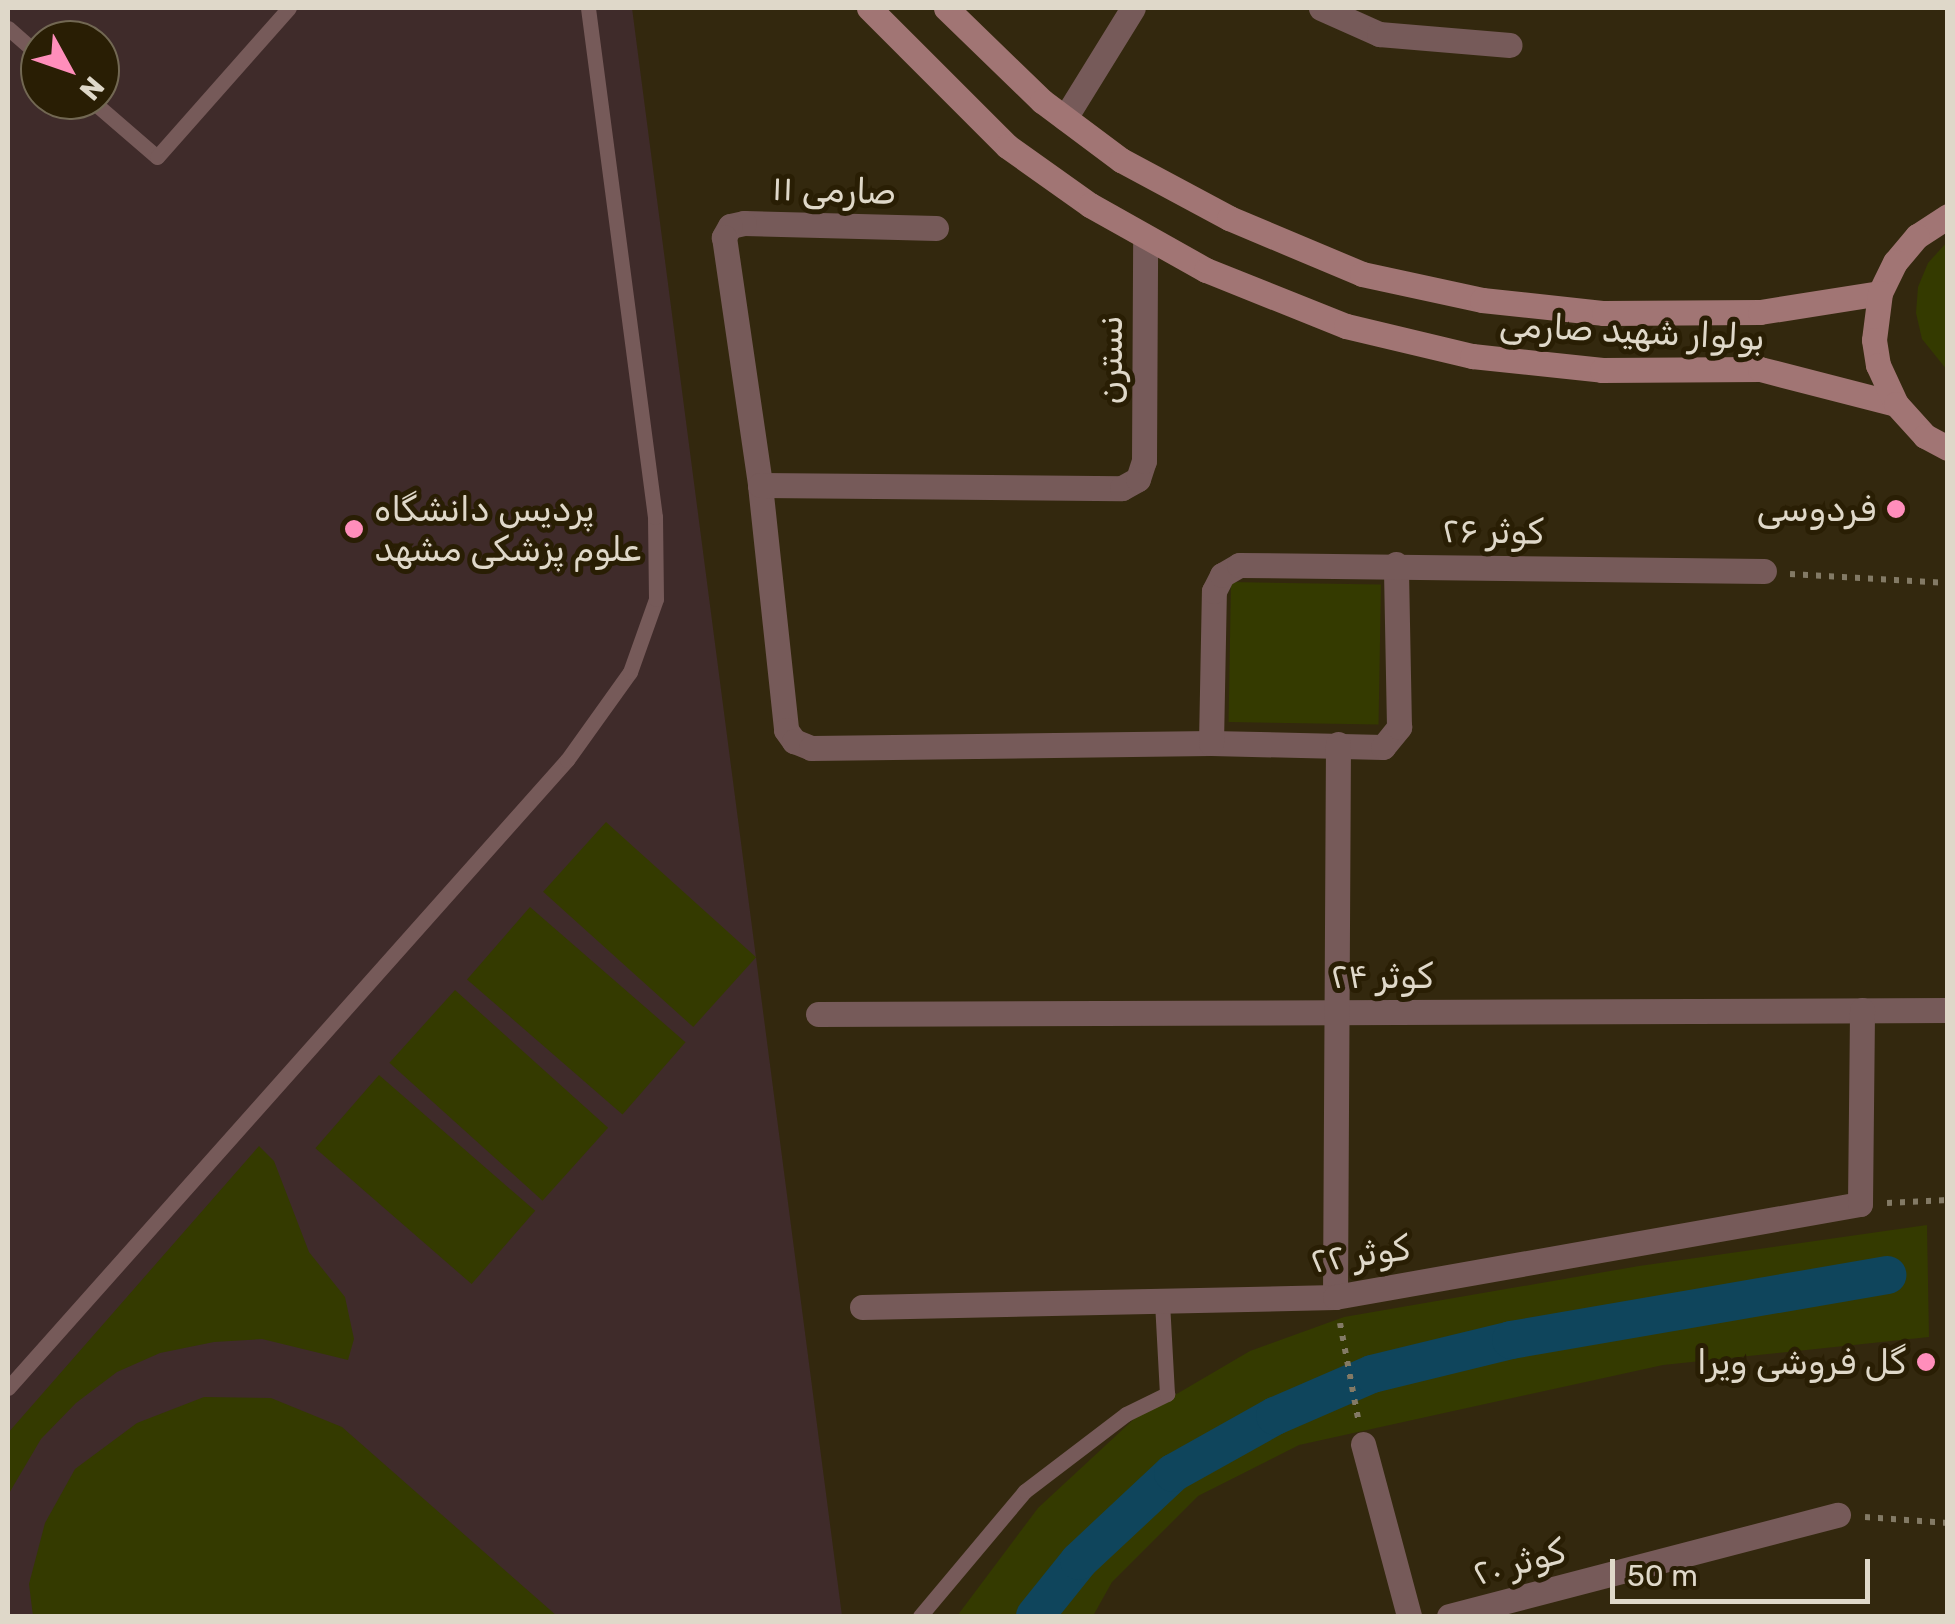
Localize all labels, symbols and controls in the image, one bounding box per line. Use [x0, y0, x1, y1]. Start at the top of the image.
north arrow [20, 20, 120, 120]
text: N [73, 70, 111, 107]
street label: صارمی ۱۱ [771, 167, 897, 213]
street label: بولوار شهید صارمی [1498, 303, 1766, 359]
street label: نسترن [1089, 316, 1131, 404]
place label: پردیس دانشگاه علوم پزشکی مشهد [374, 488, 641, 570]
place label: فردوسی [1756, 488, 1876, 530]
marker: فردوسی [1885, 498, 1907, 520]
street label: کوثر ۲۶ [1442, 509, 1544, 553]
marker: پردیس دانشگاه علوم پزشکی مشهد [343, 518, 365, 540]
street label: کوثر ۲۴ [1331, 955, 1433, 997]
street label: کوثر ۲۲ [1308, 1226, 1412, 1282]
place label: گل فروشی ویرا [1697, 1341, 1906, 1383]
marker: گل فروشی ویرا [1915, 1351, 1937, 1373]
street label: کوثر ۲۰ [1468, 1530, 1570, 1594]
scale bar [1615, 1539, 1875, 1601]
text: 50 m [1627, 1558, 1698, 1594]

